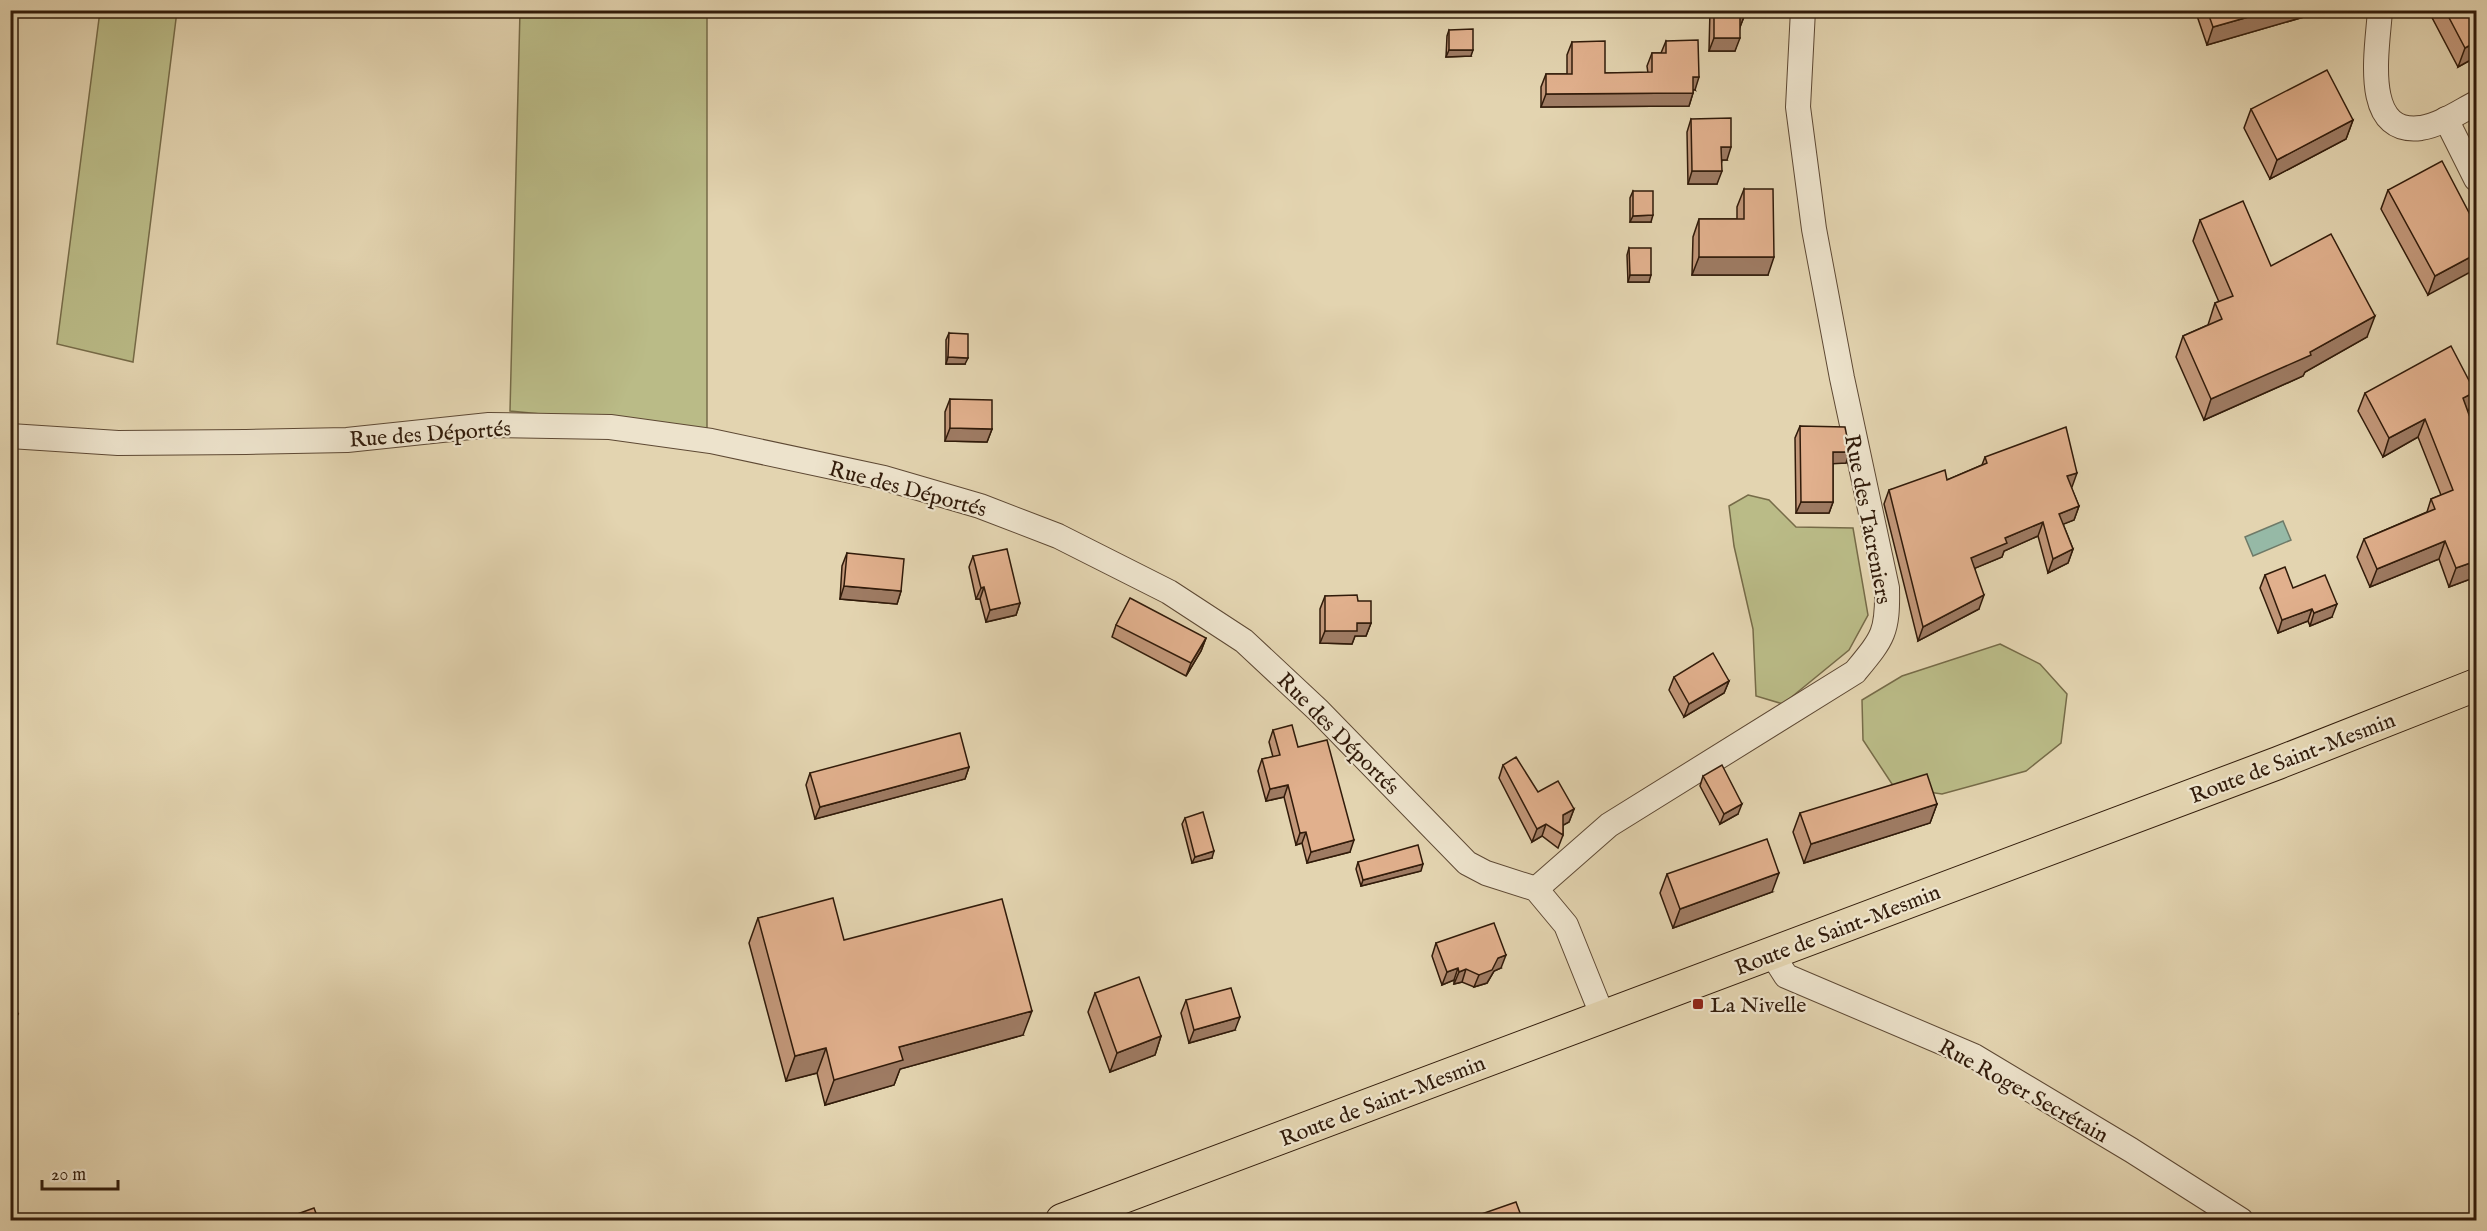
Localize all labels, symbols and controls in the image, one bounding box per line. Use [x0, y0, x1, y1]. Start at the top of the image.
street label: Rue des Déportés [348, 415, 512, 455]
street label: Rue des Tacreniers [1837, 432, 1897, 607]
street label: Rue des Déportés [825, 455, 989, 524]
street label: Rue des Déportés [1270, 667, 1405, 802]
street label: Route de Saint-Mesmin [2186, 707, 2400, 811]
street label: Route de Saint-Mesmin [1731, 879, 1945, 983]
place label: La Nivelle [1710, 992, 1806, 1020]
marker: La Nivelle [1691, 997, 1705, 1011]
street label: Rue Roger Secrétain [1933, 1033, 2113, 1150]
street label: Route de Saint-Mesmin [1276, 1050, 1490, 1154]
scale bar [42, 1153, 118, 1191]
text: 20 m [51, 1164, 86, 1187]

